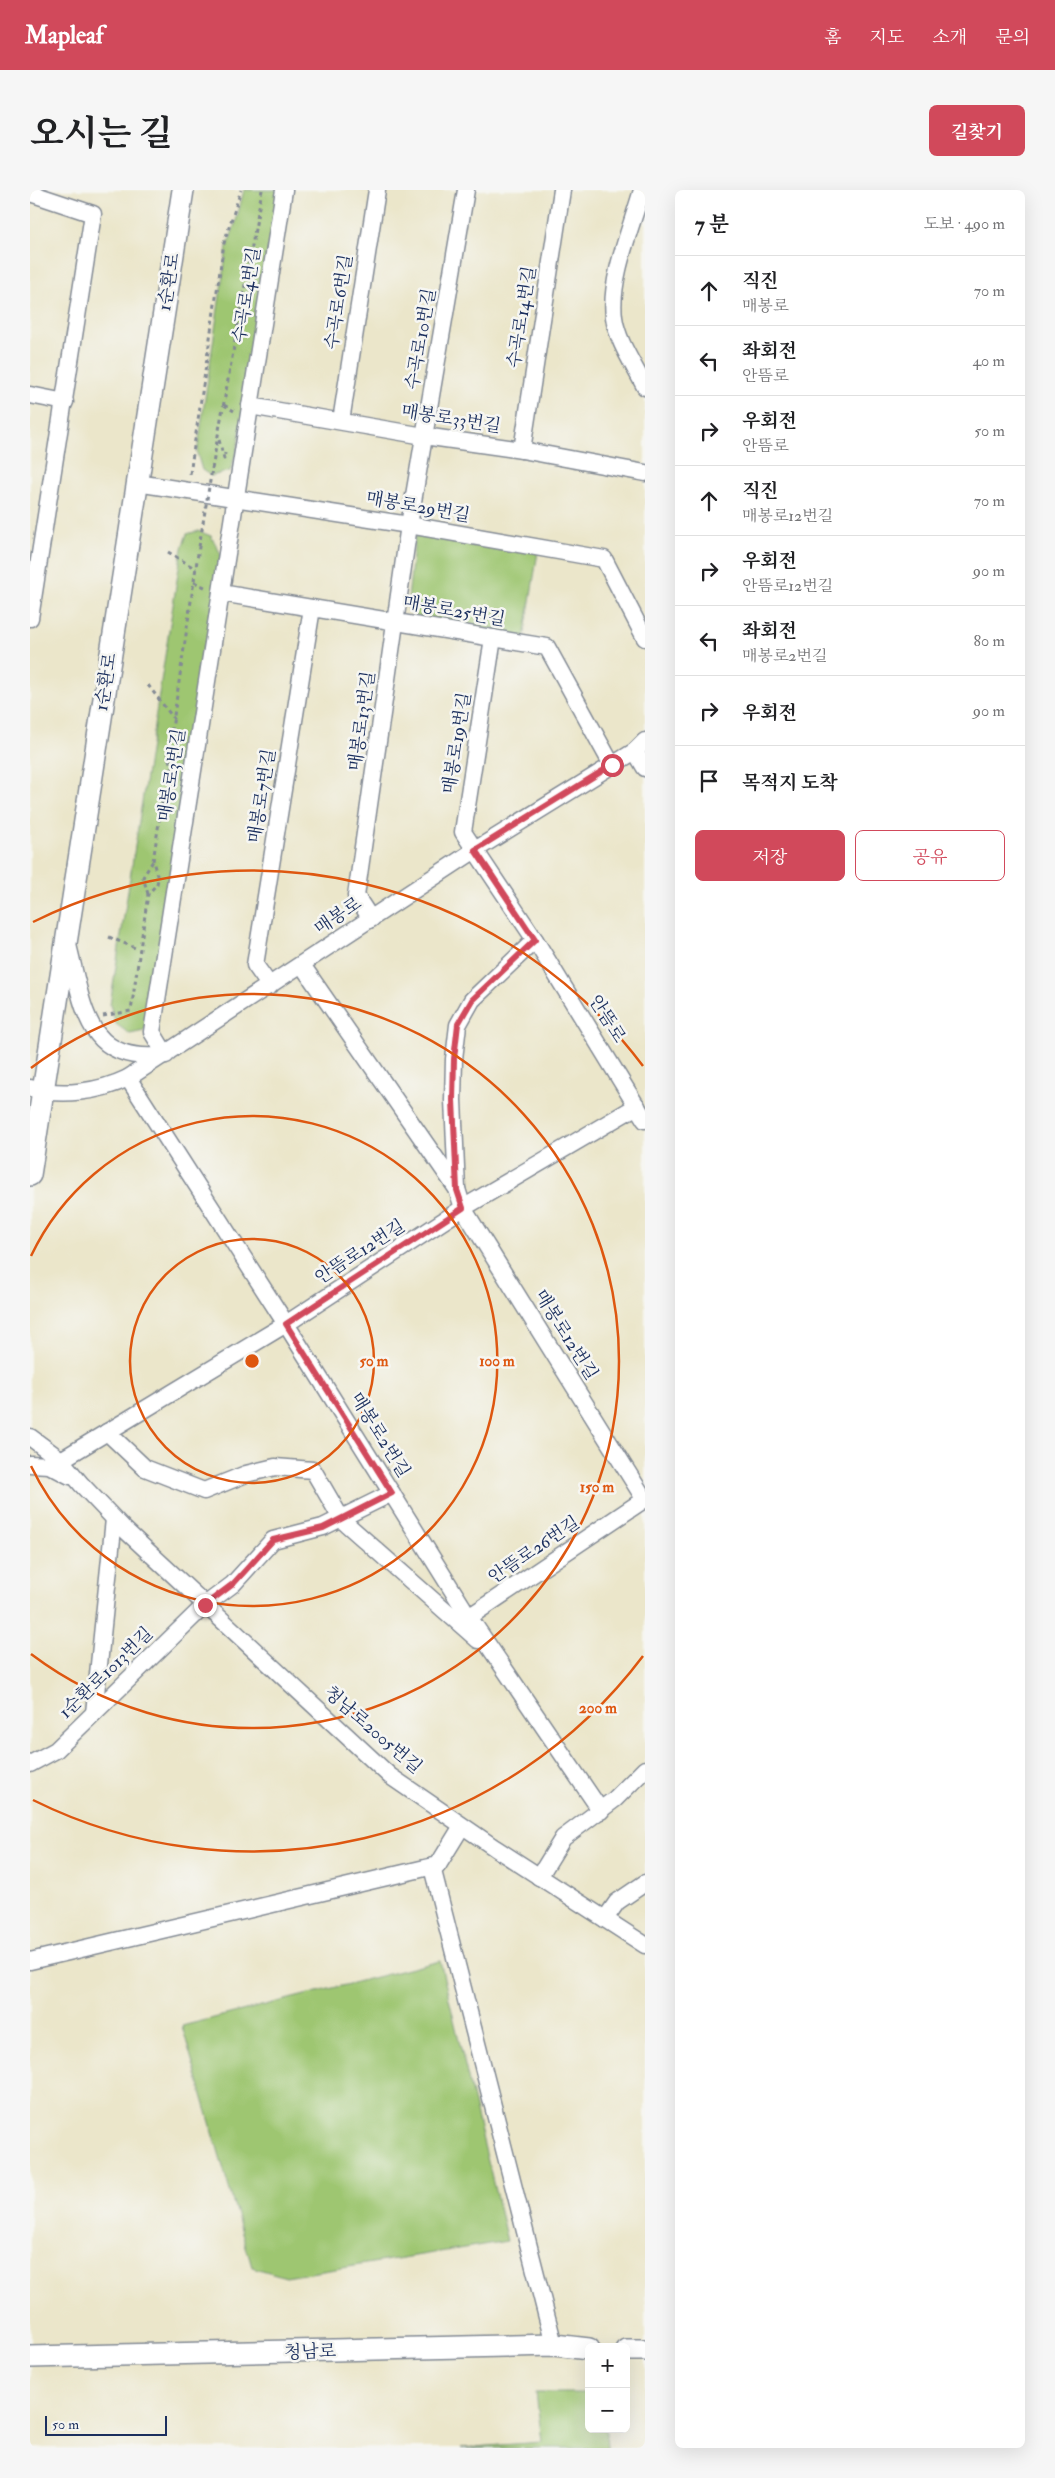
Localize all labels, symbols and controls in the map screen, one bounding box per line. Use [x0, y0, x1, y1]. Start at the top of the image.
text: Mapleaf [25, 20, 104, 51]
text: 홈 [824, 26, 842, 49]
text: 지도 [870, 26, 904, 49]
text: 소개 [932, 26, 967, 49]
text: 문의 [995, 26, 1030, 49]
button: 길찾기 [929, 105, 1025, 156]
text: 오시는 길 [30, 112, 173, 156]
text: 7 분 [695, 211, 729, 238]
text: 도보 · 490 m [923, 214, 1005, 234]
street label: 수곡로4번길 [228, 245, 266, 345]
street label: 1순환로 [153, 251, 185, 313]
street label: 수곡로6번길 [320, 253, 358, 351]
street label: 수곡로14번길 [503, 264, 541, 370]
text: 직진 [742, 269, 779, 293]
icon: ahead [695, 277, 723, 305]
text: 70 m [974, 281, 1005, 301]
street label: 수곡로10번길 [401, 287, 441, 391]
text: 매봉로 [742, 296, 788, 316]
text: 좌회전 [742, 339, 797, 363]
icon: left [695, 347, 723, 375]
text: 40 m [972, 351, 1005, 371]
text: 안뜸로 [742, 366, 788, 386]
street label: 매봉로33번길 [399, 400, 503, 438]
text: 우회전 [742, 409, 797, 433]
icon: right [695, 417, 723, 445]
text: 50 m [974, 421, 1005, 441]
text: 안뜸로 [742, 436, 788, 456]
text: 직진 [742, 479, 779, 503]
street label: 매봉로29번길 [364, 487, 472, 527]
icon: ahead [695, 487, 723, 515]
text: 70 m [974, 491, 1005, 511]
text: 매봉로12번길 [742, 506, 833, 526]
text: 우회전 [742, 549, 797, 573]
icon: right [695, 557, 723, 585]
text: 90 m [973, 561, 1005, 581]
text: 안뜸로12번길 [742, 576, 833, 596]
street label: 매봉로25번길 [401, 591, 507, 631]
text: 좌회전 [742, 619, 797, 643]
icon: left [695, 627, 723, 655]
text: 80 m [974, 631, 1005, 651]
text: 매봉로2번길 [742, 646, 827, 666]
street label: 1순환로 [90, 651, 122, 713]
street label: 매봉로13번길 [344, 670, 380, 772]
street label: 매봉로19번길 [438, 691, 476, 795]
icon: right [695, 697, 723, 725]
text: 우회전 [742, 701, 797, 725]
text: 90 m [973, 701, 1005, 721]
street label: 매봉로3번길 [153, 727, 191, 823]
street label: 매봉로7번길 [243, 747, 281, 845]
route start [601, 754, 624, 777]
icon: arrive [695, 767, 723, 795]
text: 목적지 도착 [742, 771, 838, 795]
button: 저장 [695, 830, 845, 881]
button: 공유 [855, 830, 1005, 881]
street label: 매봉로 [310, 892, 366, 940]
street label: 안뜸로 [583, 991, 631, 1047]
street label: 안뜸로12번길 [311, 1214, 409, 1290]
street label: 매봉로12번길 [529, 1285, 603, 1385]
centre of rings [243, 1352, 261, 1370]
text: 50 m [360, 1352, 389, 1371]
text: 100 m [479, 1352, 515, 1371]
street label: 매봉로2번길 [345, 1388, 415, 1482]
text: 150 m [580, 1478, 614, 1497]
street label: 안뜸로26번길 [484, 1511, 584, 1589]
route end [194, 1594, 217, 1617]
street label: 1순환로1013번길 [54, 1622, 158, 1724]
street label: 청남로2005번길 [319, 1681, 427, 1779]
text: 200 m [579, 1699, 617, 1718]
street label: 청남로 [284, 2340, 336, 2364]
map controls [585, 2343, 630, 2433]
button: + [585, 2343, 630, 2388]
button: − [585, 2388, 630, 2433]
scale bar [45, 2413, 168, 2436]
text: 50 m [52, 2416, 79, 2433]

